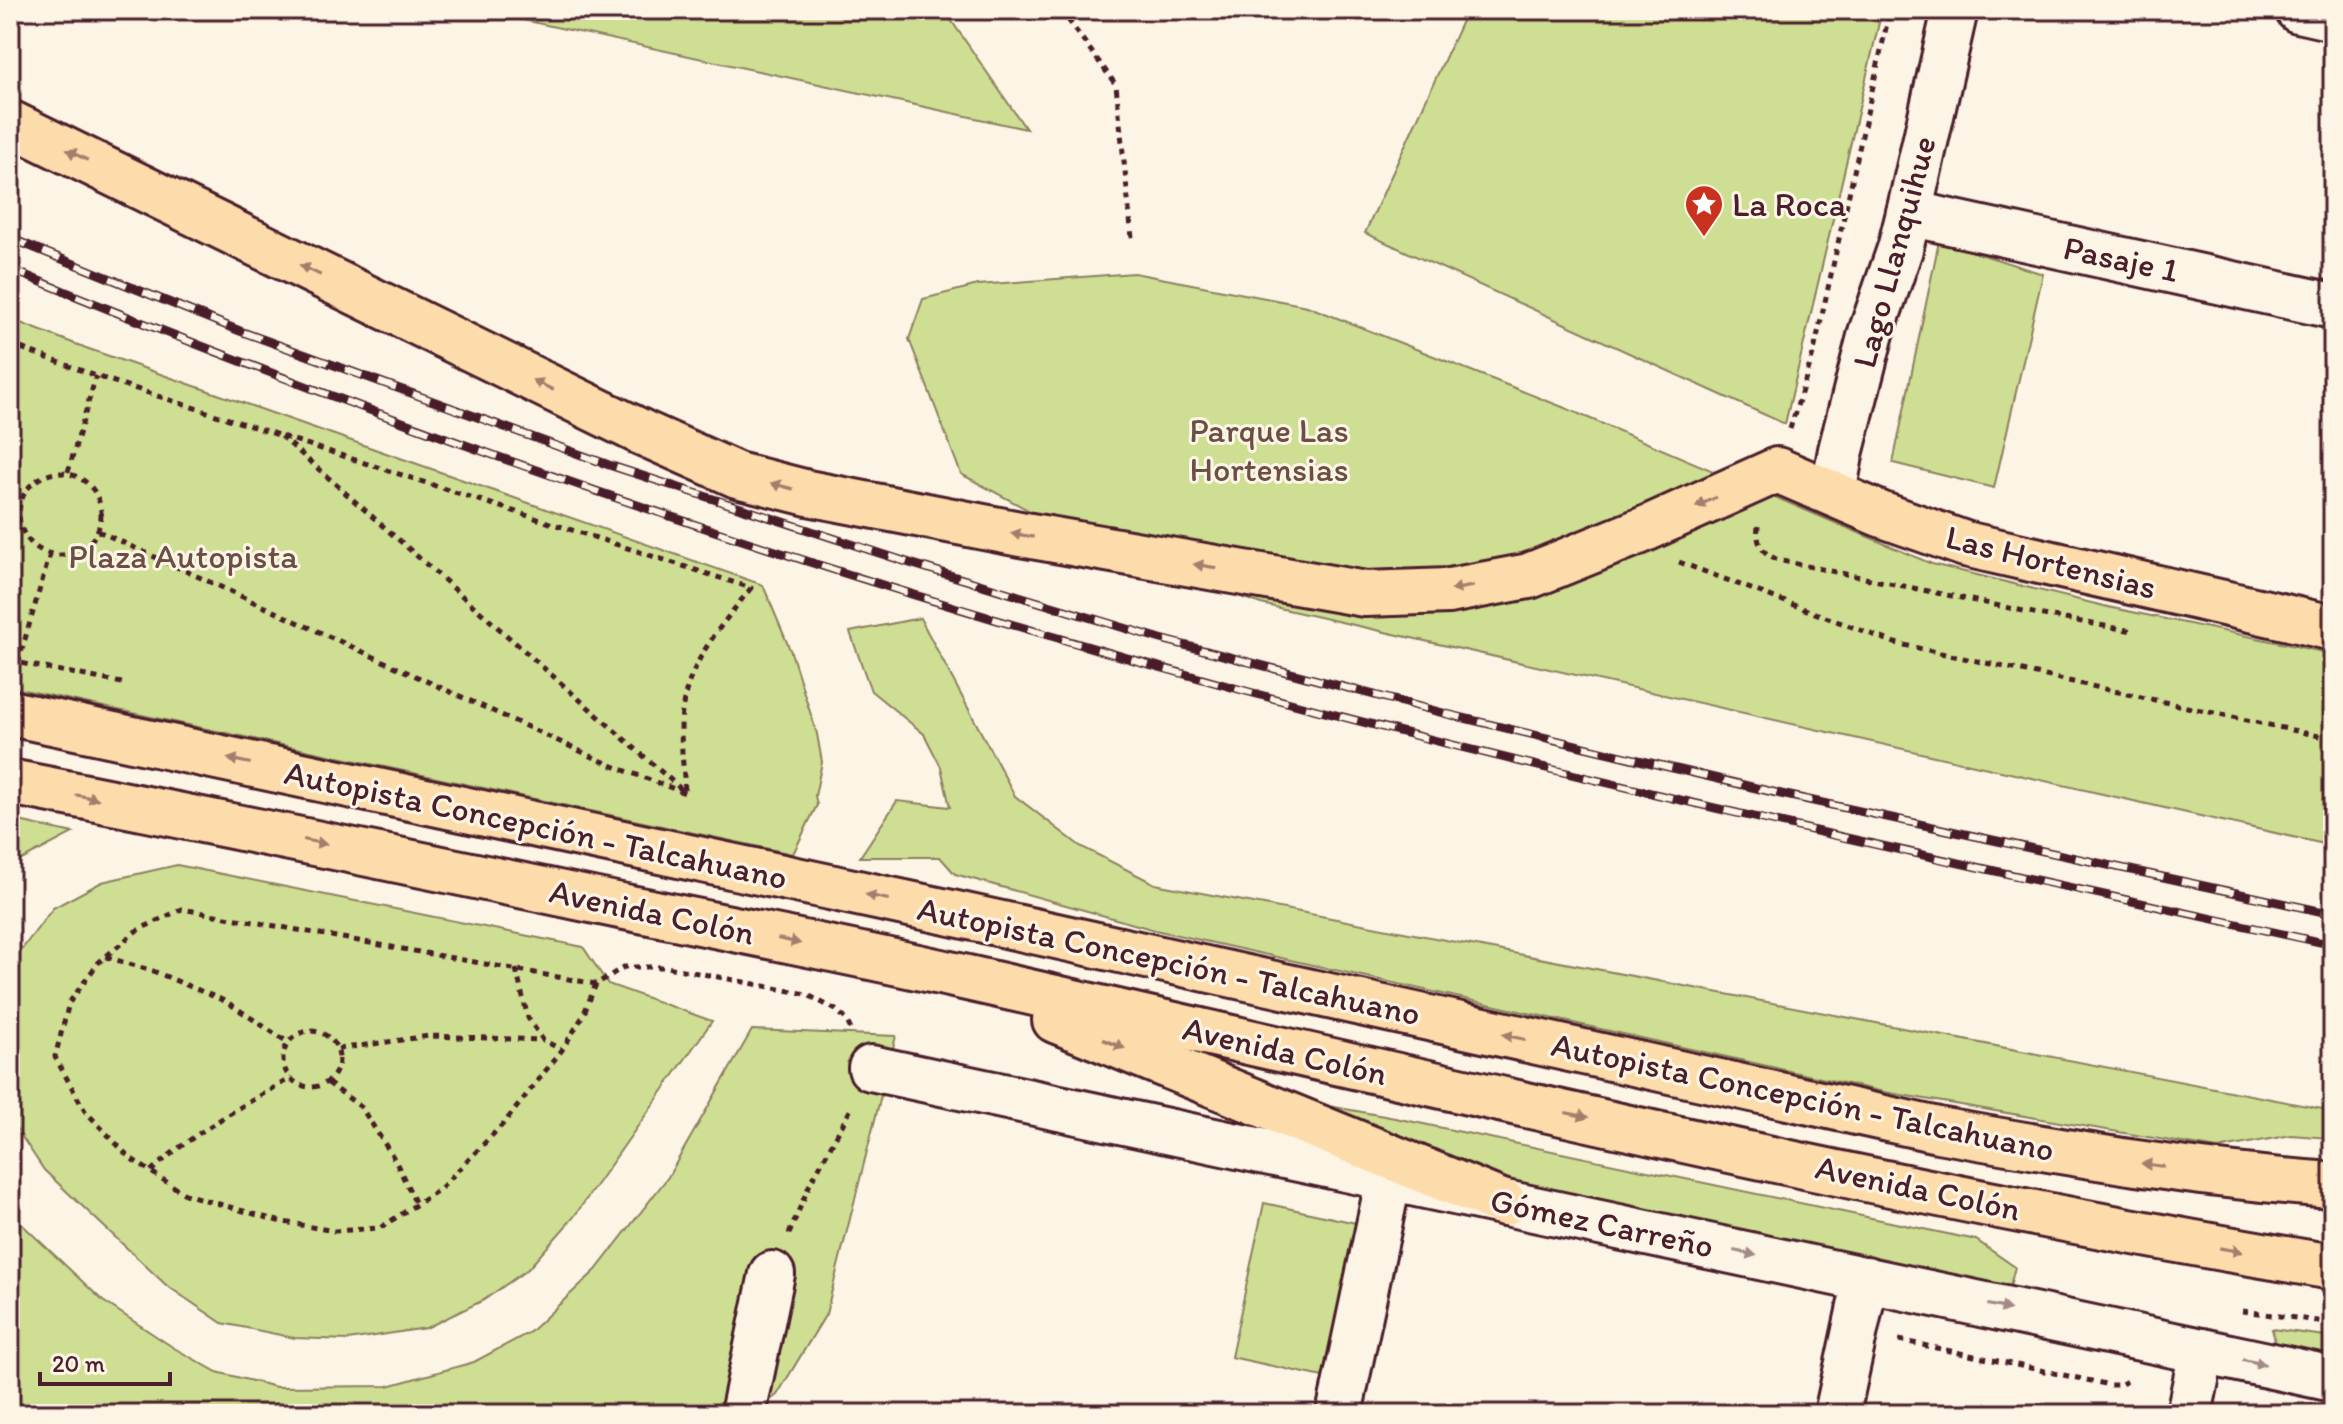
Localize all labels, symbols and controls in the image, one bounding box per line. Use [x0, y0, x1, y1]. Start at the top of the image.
street label: Lago Llanquihue [1843, 132, 1945, 372]
one-way arrow [65, 148, 88, 162]
place icon: La Roca [1683, 183, 1725, 238]
place label: La Roca [1732, 184, 1847, 225]
street label: Pasaje 1 [2060, 227, 2182, 291]
one-way arrow [298, 263, 322, 277]
one-way arrow [532, 378, 555, 391]
park label: Parque Las Hortensias [1189, 410, 1349, 490]
one-way arrow [769, 480, 794, 492]
one-way arrow [1694, 495, 1718, 508]
street label: Las Hortensias [1941, 516, 2161, 608]
one-way arrow [1009, 528, 1034, 540]
park label: Plaza Autopista [68, 536, 298, 577]
one-way arrow [1192, 559, 1217, 572]
one-way arrow [1449, 583, 1474, 595]
street label: Autopista Concepción - Talcahuano [281, 752, 791, 898]
one-way arrow [226, 754, 251, 767]
one-way arrow [74, 791, 99, 804]
one-way arrow [303, 837, 328, 849]
street label: Avenida Colón [546, 870, 758, 954]
street label: Autopista Concepción - Talcahuano [914, 888, 1424, 1034]
one-way arrow [864, 890, 889, 903]
one-way arrow [777, 935, 802, 948]
street label: Avenida Colón [1179, 1008, 1391, 1094]
street label: Autopista Concepción - Talcahuano [1548, 1024, 2058, 1170]
one-way arrow [1501, 1030, 1526, 1043]
one-way arrow [1102, 1038, 1126, 1051]
one-way arrow [1564, 1109, 1589, 1122]
street label: Avenida Colón [1812, 1146, 2024, 1230]
one-way arrow [2140, 1158, 2165, 1171]
street label: Gómez Carreño [1487, 1179, 1717, 1267]
one-way arrow [2218, 1244, 2243, 1256]
one-way arrow [1733, 1247, 1758, 1260]
one-way arrow [1987, 1301, 2012, 1314]
scale bar [40, 1336, 170, 1386]
text: 20 m [52, 1349, 105, 1378]
one-way arrow [2241, 1356, 2266, 1369]

